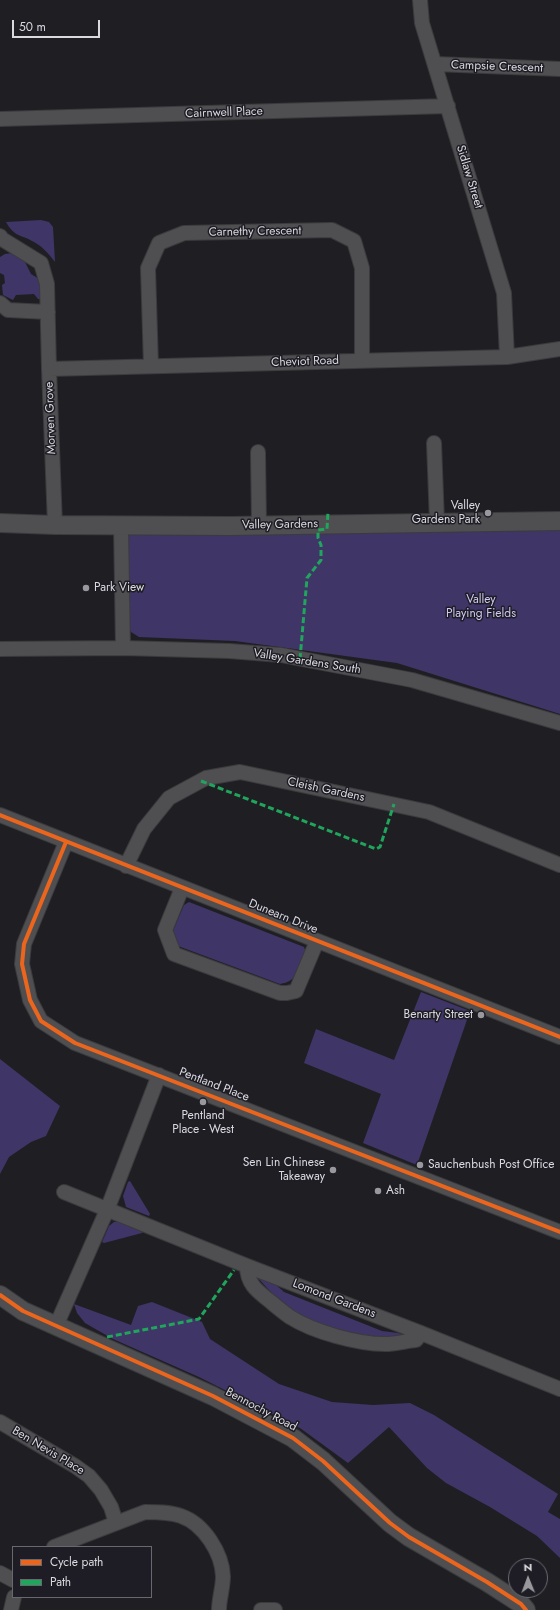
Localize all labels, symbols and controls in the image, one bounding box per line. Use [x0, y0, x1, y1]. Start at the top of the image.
scale bar [14, 12, 102, 38]
text: 50 m [19, 18, 46, 36]
street label: Campsie Crescent [451, 58, 543, 76]
street label: Cairnwell Place [185, 104, 263, 122]
street label: Sidlaw Street [453, 144, 485, 210]
street label: Carnethy Crescent [208, 224, 302, 240]
street label: Cheviot Road [271, 354, 339, 370]
street label: Morven Grove [43, 381, 59, 455]
place label: Valley Gardens Park [412, 499, 480, 527]
marker: Valley Gardens Park [483, 508, 493, 518]
street label: Valley Gardens [242, 517, 318, 533]
place label: Park View [94, 581, 144, 595]
marker: Park View [81, 583, 91, 593]
park label: Valley Playing Fields [446, 593, 516, 621]
street label: Valley Gardens South [252, 646, 362, 678]
street label: Cleish Gardens [286, 775, 366, 805]
street label: Dunearn Drive [246, 897, 320, 937]
place label: Benarty Street [404, 1008, 473, 1022]
marker: Benarty Street [476, 1010, 486, 1020]
street label: Pentland Place [177, 1065, 251, 1105]
marker: Pentland Place - West [198, 1097, 208, 1107]
place label: Pentland Place - West [172, 1109, 234, 1137]
place label: Sen Lin Chinese Takeaway [243, 1156, 325, 1184]
place label: Sauchenbush Post Office [428, 1158, 555, 1172]
marker: Sauchenbush Post Office [415, 1160, 425, 1170]
marker: Sen Lin Chinese Takeaway [328, 1165, 338, 1175]
place label: Ash [386, 1184, 405, 1198]
marker: Ash [373, 1186, 383, 1196]
street label: Lomond Gardens [290, 1277, 378, 1321]
street label: Bennochy Road [223, 1385, 299, 1435]
street label: Ben Nevis Place [9, 1424, 87, 1478]
legend [12, 1546, 152, 1598]
text: Cycle path [50, 1553, 103, 1571]
north arrow [508, 1558, 548, 1598]
text: N [523, 1559, 532, 1575]
text: Path [50, 1573, 71, 1591]

